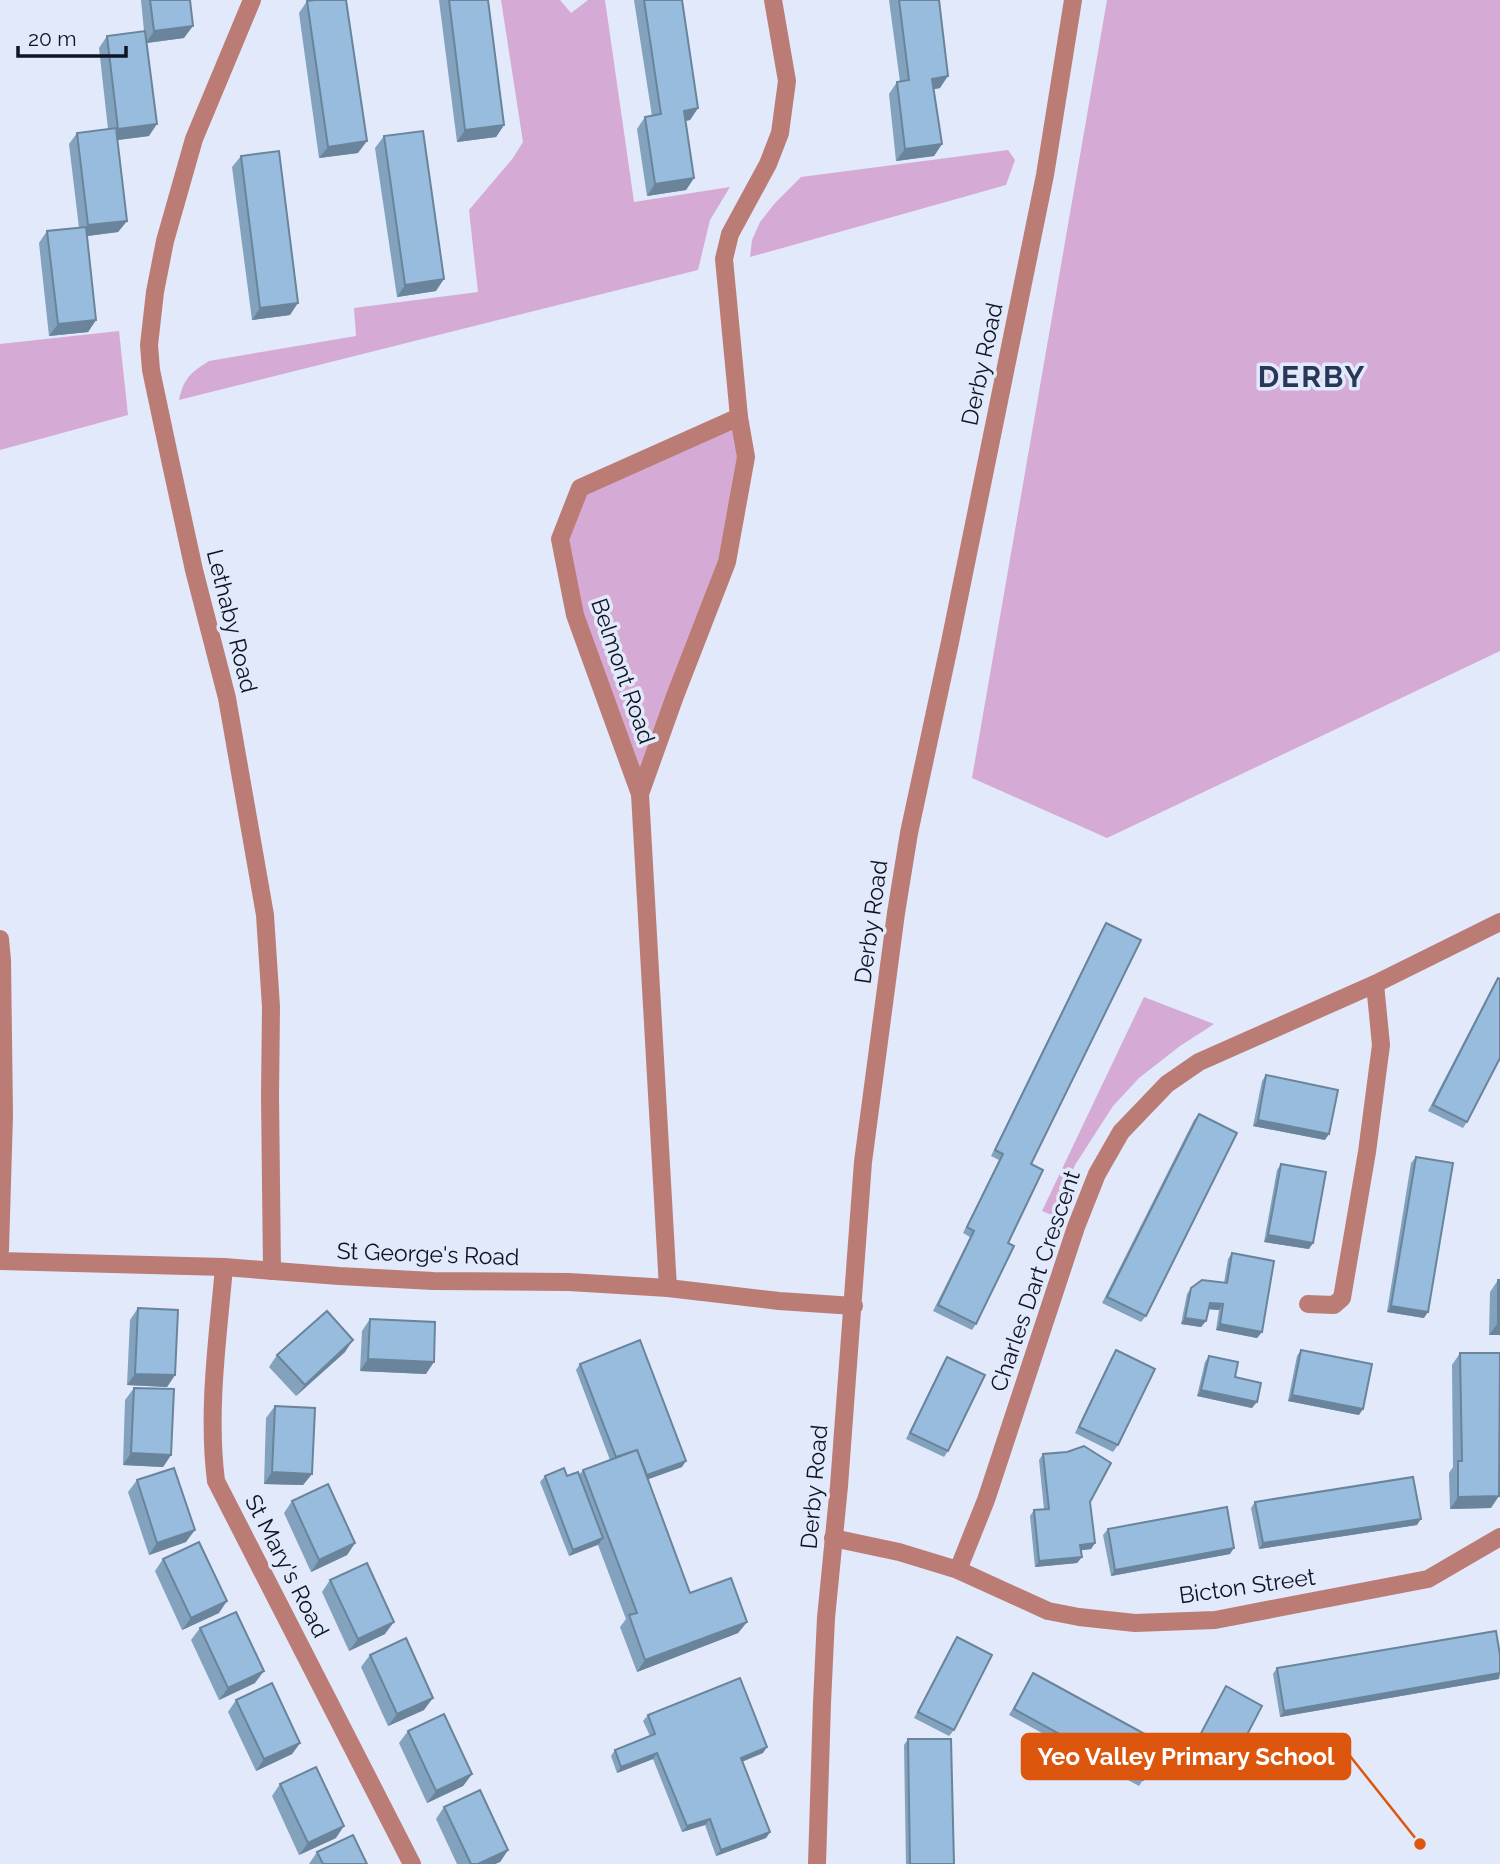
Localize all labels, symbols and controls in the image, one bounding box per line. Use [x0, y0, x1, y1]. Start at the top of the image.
scale bar [18, 14, 126, 58]
text: 20 m [28, 26, 76, 51]
street label: Derby Road [955, 300, 1008, 428]
district label: DERBY [1258, 359, 1366, 394]
street label: Lethaby Road [202, 546, 263, 695]
street label: Belmont Road [586, 595, 661, 747]
street label: Derby Road [848, 858, 893, 986]
street label: Charles Dart Crescent [984, 1166, 1085, 1395]
street label: St George's Road [336, 1237, 520, 1270]
street label: Derby Road [795, 1424, 832, 1550]
street label: St Mary's Road [240, 1490, 335, 1642]
street label: Bicton Street [1177, 1563, 1317, 1608]
callout: Yeo Valley Primary School [1022, 1734, 1350, 1779]
text: Yeo Valley Primary School [1037, 1742, 1335, 1771]

